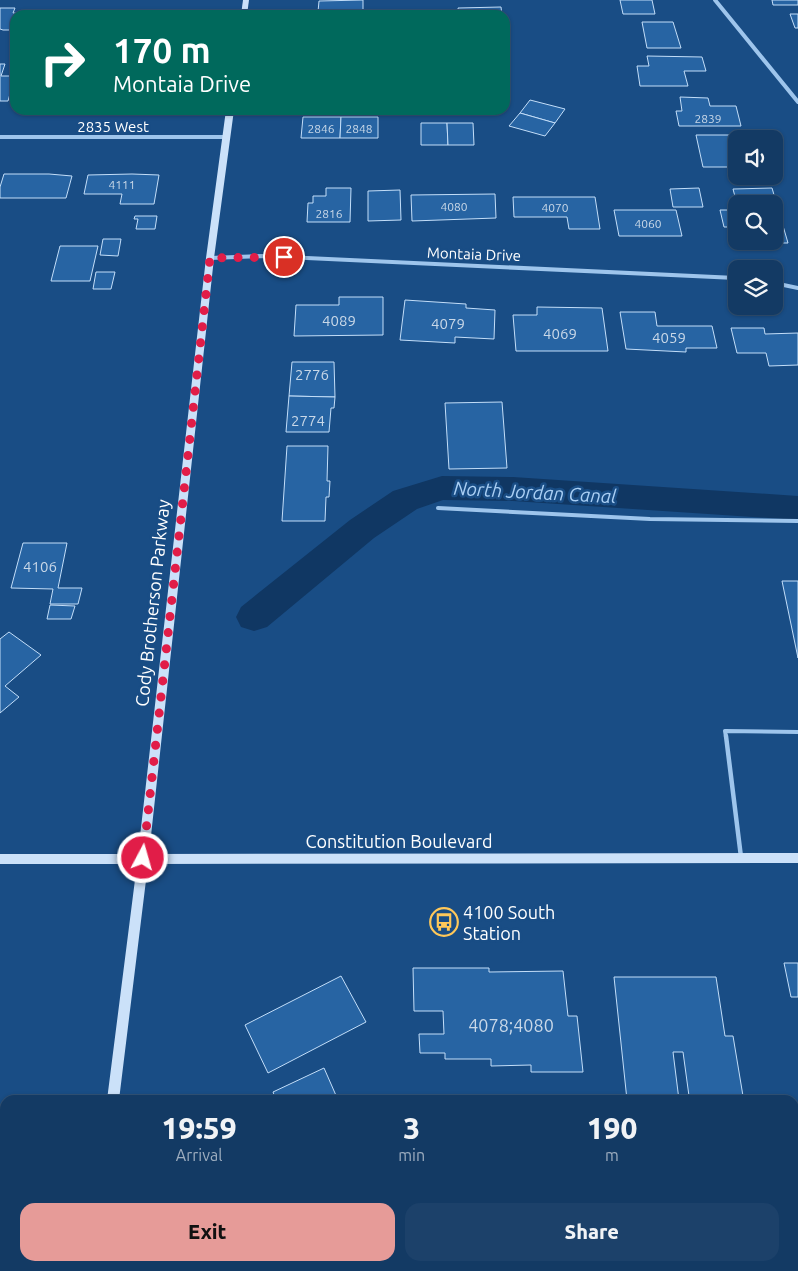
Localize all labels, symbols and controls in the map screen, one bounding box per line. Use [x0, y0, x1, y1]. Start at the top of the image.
icon: right [30, 30, 95, 95]
text: 170 m [113, 30, 211, 70]
text: Montaia Drive [113, 71, 251, 96]
house number: 2839 [694, 112, 722, 125]
street label: 2835 West [77, 118, 149, 135]
house number: 2846 [307, 122, 335, 135]
house number: 2848 [345, 122, 373, 135]
map controls [728, 130, 783, 315]
button: sound [728, 130, 783, 185]
house number: 4111 [108, 178, 136, 191]
button: search [728, 195, 783, 250]
house number: 4080 [440, 200, 468, 213]
house number: 4070 [541, 201, 569, 214]
house number: 2816 [315, 207, 343, 220]
house number: 4060 [634, 217, 662, 230]
pin [263, 236, 305, 278]
icon: arrive [270, 243, 298, 271]
street label: Montaia Drive [427, 244, 521, 264]
button: layers [728, 260, 783, 315]
house number: 4089 [322, 312, 356, 329]
house number: 4079 [431, 315, 465, 332]
house number: 4069 [543, 325, 577, 342]
house number: 4059 [652, 329, 686, 346]
house number: 2776 [295, 366, 329, 383]
house number: 2774 [291, 412, 325, 429]
water label: North Jordan Canal [453, 477, 618, 507]
street label: Cody Brotherson Parkway [131, 498, 173, 708]
house number: 4106 [23, 558, 57, 575]
position arrow [116, 831, 168, 883]
street label: Constitution Boulevard [305, 831, 493, 851]
place label: 4100 South Station [463, 902, 555, 943]
bus stop icon: 4100 South Station [429, 907, 459, 937]
house number: 4078;4080 [468, 1015, 554, 1035]
text: 19:59 [162, 1111, 237, 1145]
text: 3 [403, 1111, 420, 1145]
text: 190 [587, 1111, 637, 1145]
text: Arrival [176, 1146, 222, 1164]
text: min [398, 1146, 425, 1164]
text: m [605, 1146, 619, 1164]
button: Exit [20, 1203, 395, 1261]
button: Share [405, 1203, 779, 1261]

